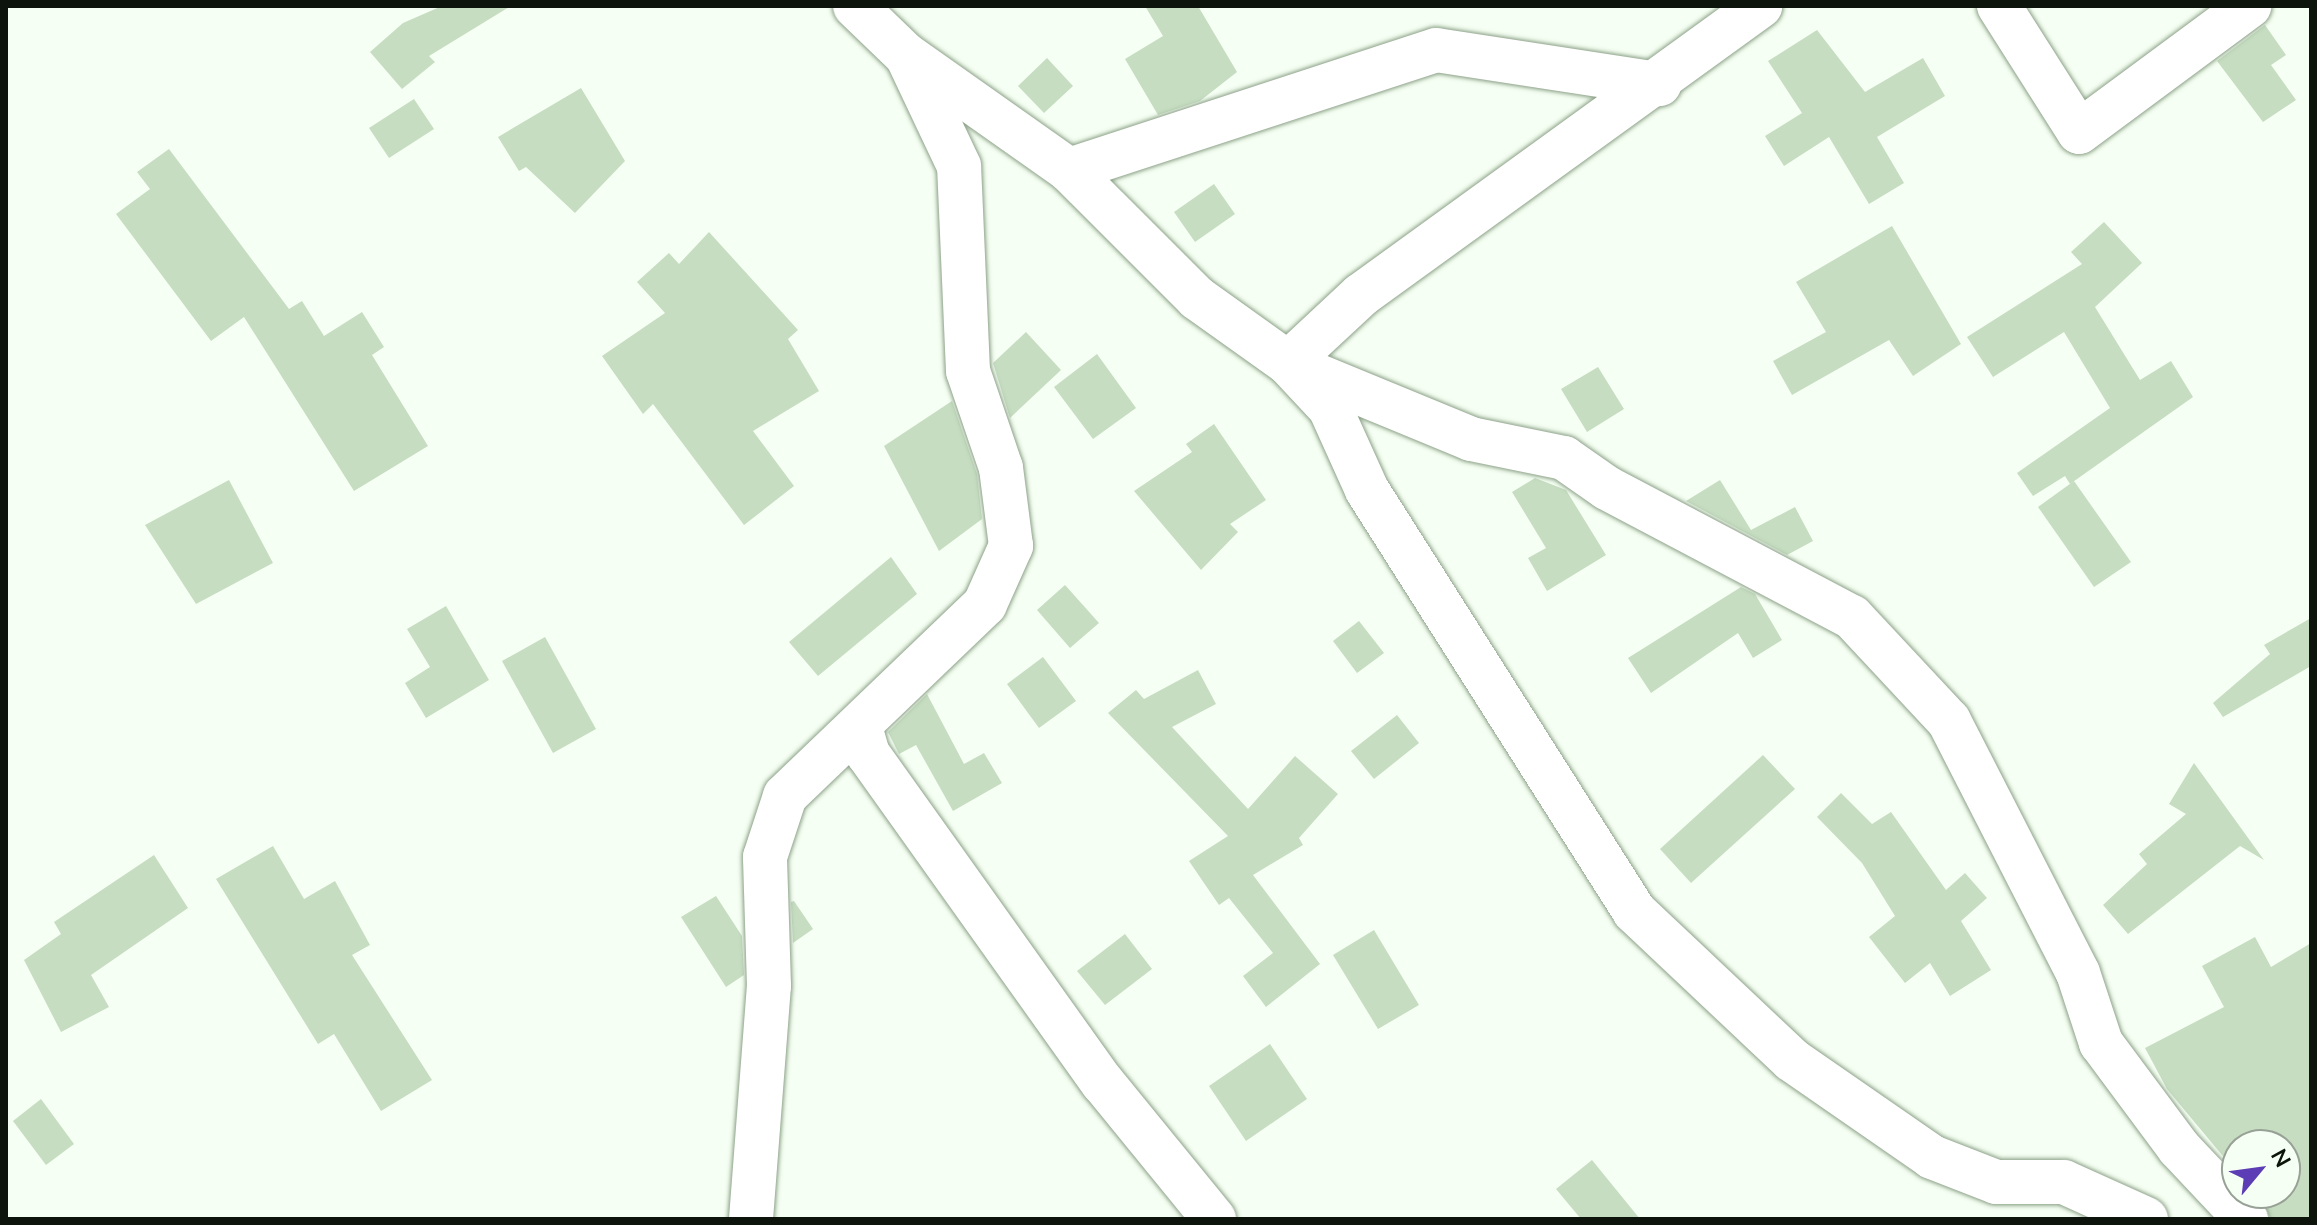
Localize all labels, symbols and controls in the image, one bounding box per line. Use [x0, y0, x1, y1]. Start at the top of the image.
north arrow [2221, 1129, 2301, 1209]
text: N [2263, 1144, 2297, 1173]

